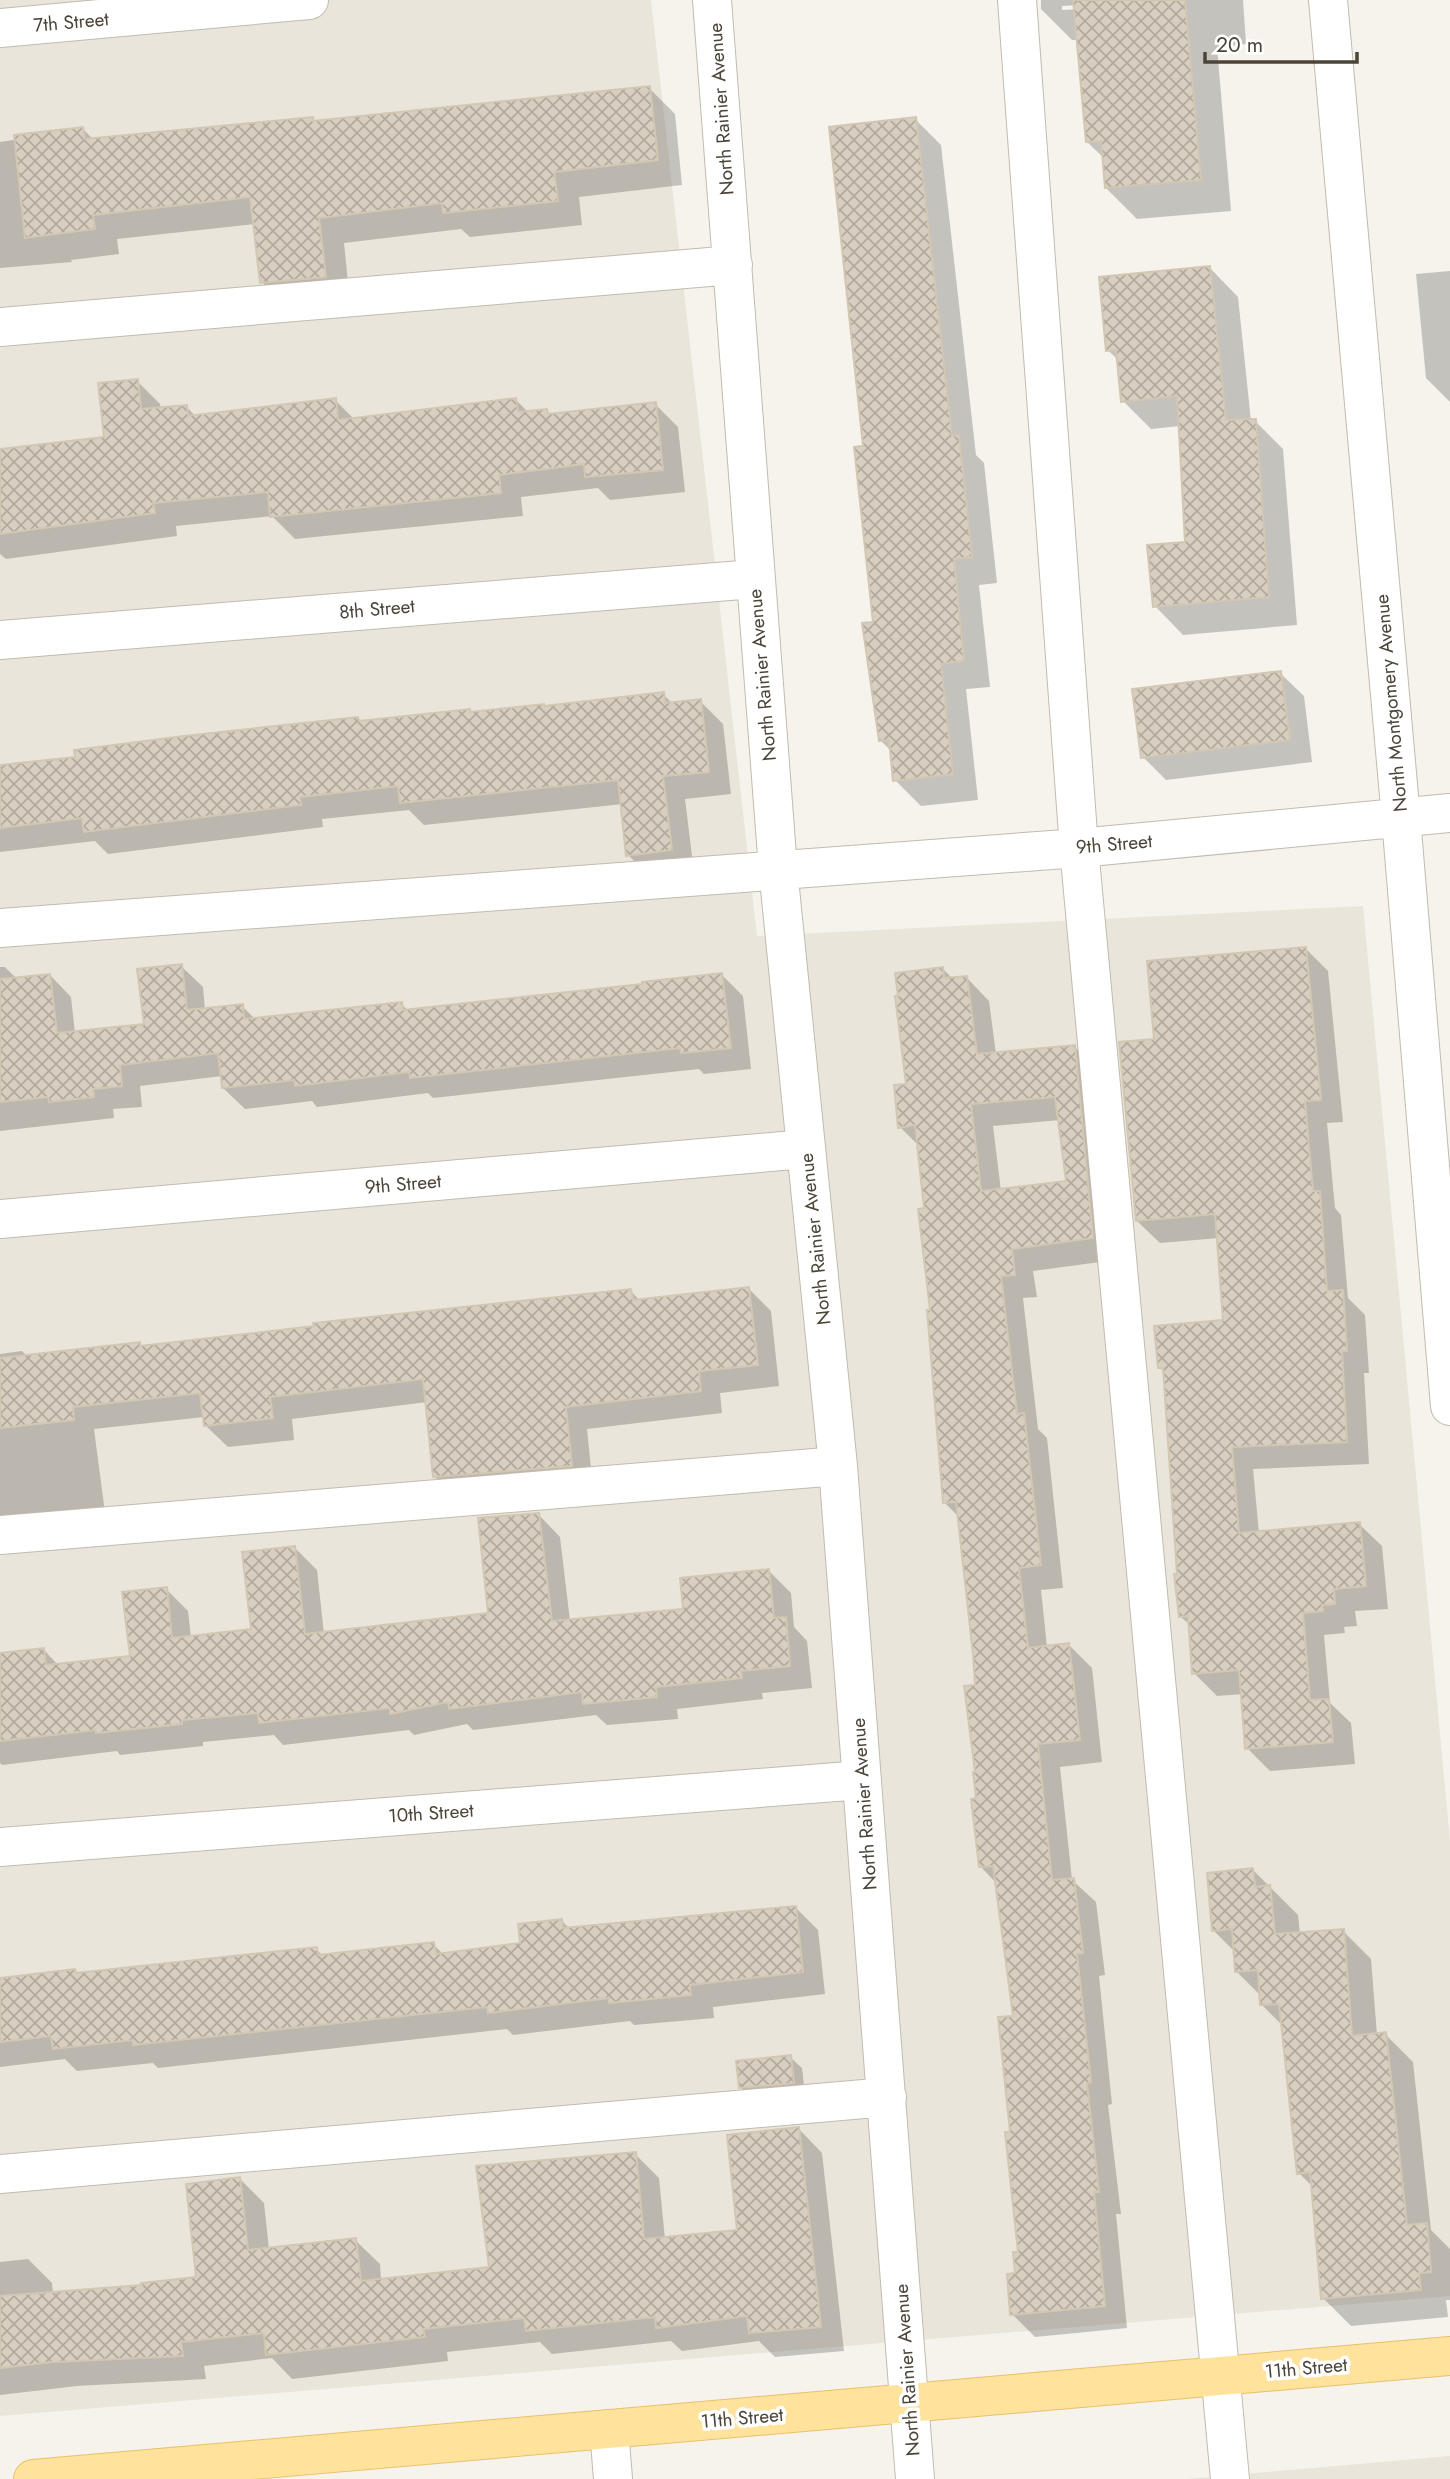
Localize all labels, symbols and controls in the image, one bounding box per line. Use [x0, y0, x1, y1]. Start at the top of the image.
street label: 7th Street [32, 5, 110, 39]
scale bar [1205, 21, 1357, 65]
street label: North Rainier Avenue [701, 22, 740, 196]
text: 20 m [1216, 30, 1263, 60]
street label: North Rainier Avenue [741, 588, 783, 762]
street label: 8th Street [338, 592, 416, 626]
street label: North Montgomery Avenue [1368, 593, 1414, 813]
street label: 9th Street [1075, 827, 1154, 861]
street label: North Rainier Avenue [793, 1152, 837, 1326]
street label: 9th Street [364, 1167, 443, 1201]
street label: North Rainier Avenue [844, 1717, 883, 1891]
street label: 10th Street [387, 1797, 475, 1829]
street label: North Rainier Avenue [887, 2283, 926, 2457]
street label: 11th Street [1264, 2351, 1349, 2385]
street label: 11th Street [700, 2401, 785, 2435]

